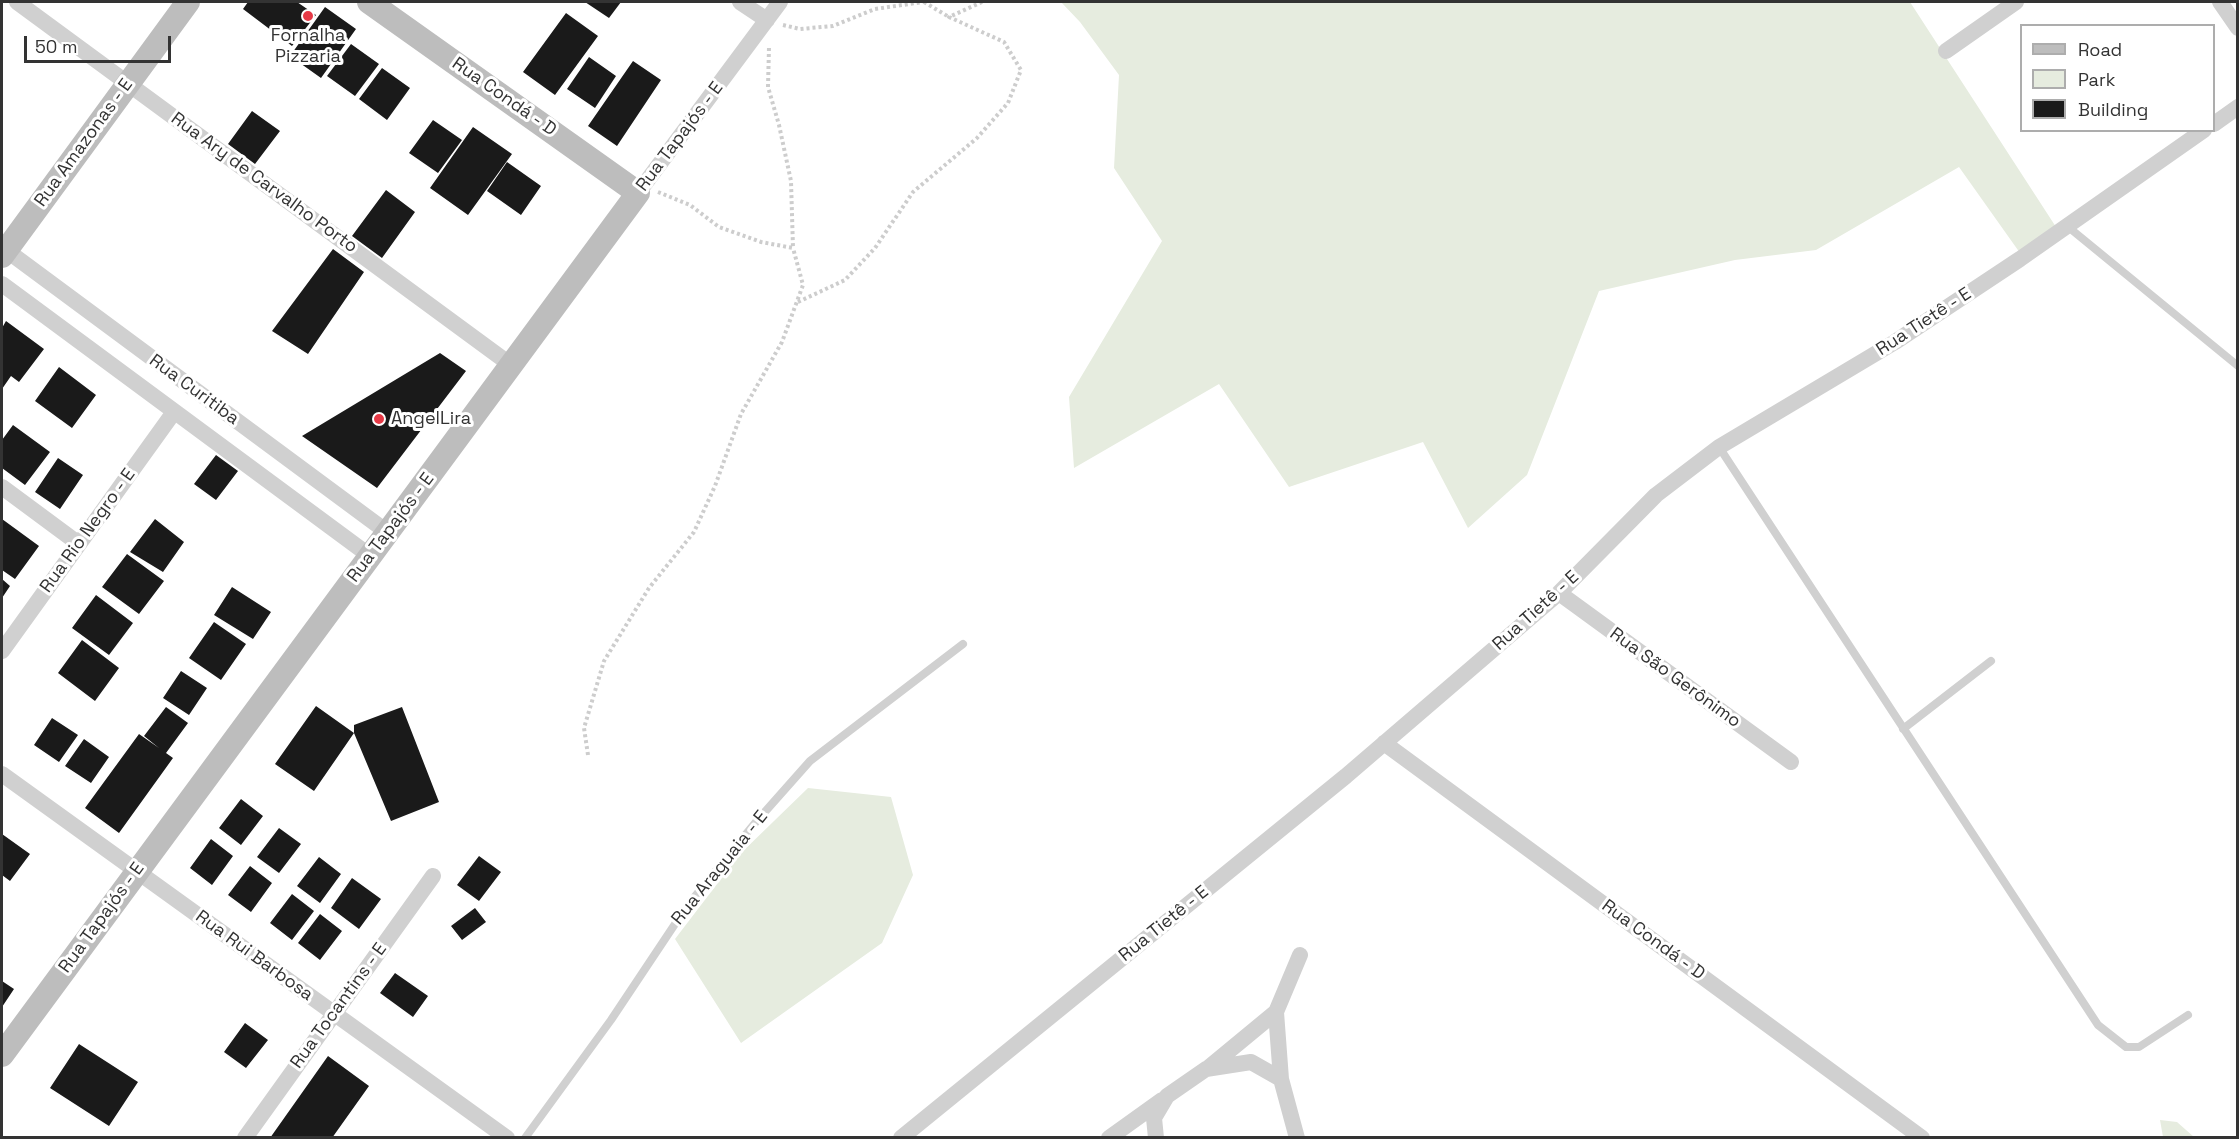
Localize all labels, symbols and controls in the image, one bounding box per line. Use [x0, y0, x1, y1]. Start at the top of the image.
marker: Fornalha Pizzaria [301, 9, 315, 23]
scale bar [27, 24, 174, 62]
legend [2020, 24, 2215, 132]
place label: Fornalha Pizzaria [271, 25, 345, 68]
text: 50 m [35, 35, 77, 58]
text: Road [2078, 38, 2122, 61]
street label: Rua Condá - D [448, 53, 560, 141]
text: Park [2078, 68, 2115, 91]
street label: Rua Amazonas - E [30, 75, 138, 211]
street label: Rua Tapajós - E [632, 78, 728, 196]
text: Building [2078, 98, 2148, 121]
street label: Rua Ary de Carvalho Porto [167, 108, 361, 258]
street label: Rua Tietê - E [1873, 283, 1975, 361]
street label: Rua Curitiba [145, 350, 243, 430]
place label: AngelLira [391, 408, 471, 430]
marker: AngelLira [372, 412, 386, 426]
street label: Rua Rio Negro - E [36, 465, 140, 597]
street label: Rua Tapajós - E [343, 469, 439, 587]
street label: Rua Tietê - E [1488, 567, 1584, 655]
street label: Rua São Gerônimo [1605, 623, 1745, 733]
street label: Rua Araguaia - E [667, 807, 773, 929]
street label: Rua Tapajós - E [55, 859, 149, 977]
street label: Rua Tietê - E [1115, 881, 1213, 967]
street label: Rua Condá - D [1597, 895, 1709, 985]
street label: Rua Rui Barbosa [191, 906, 317, 1006]
street label: Rua Tocantins - E [286, 939, 392, 1073]

